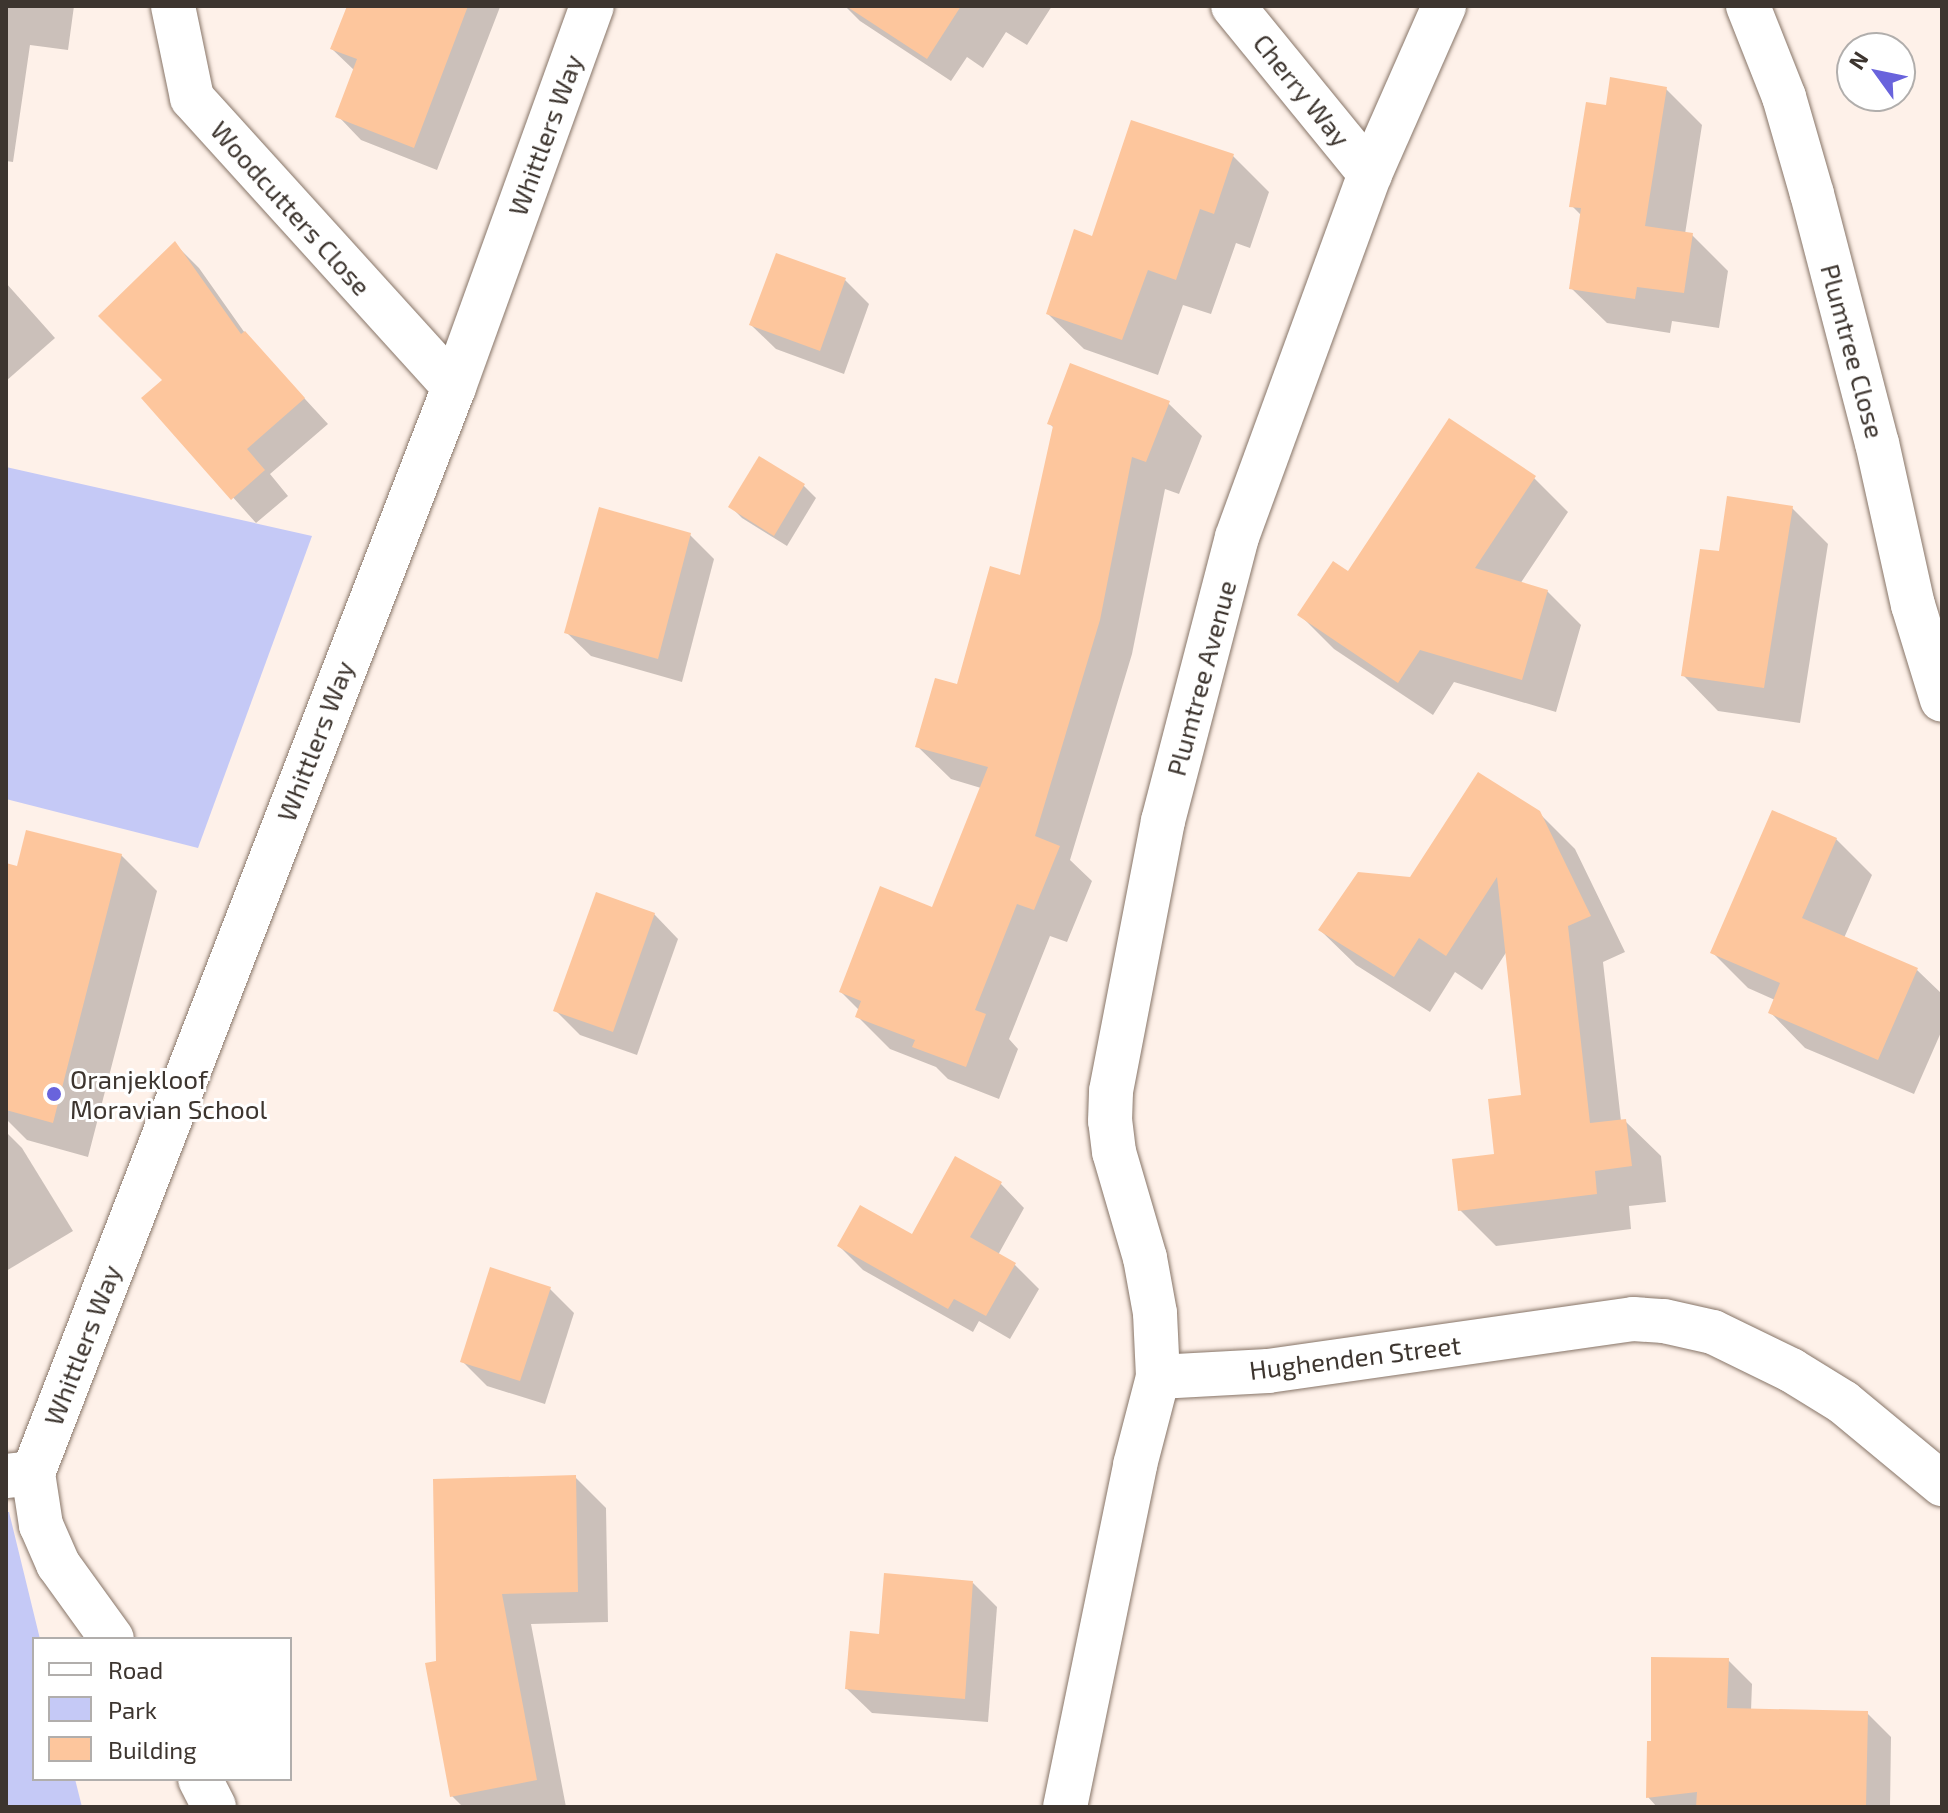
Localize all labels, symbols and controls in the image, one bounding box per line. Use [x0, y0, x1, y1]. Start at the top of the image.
street label: Cherry Way [1247, 27, 1357, 153]
north arrow [1836, 32, 1916, 112]
text: N [1842, 46, 1873, 74]
street label: Whittlers Way [501, 50, 589, 220]
street label: Woodcutters Close [205, 114, 377, 302]
street label: Plumtree Close [1815, 261, 1891, 441]
street label: Plumtree Avenue [1160, 577, 1242, 779]
street label: Whittlers Way [270, 656, 360, 826]
place label: Oranjekloof Moravian School [70, 1063, 267, 1124]
marker: Oranjekloof Moravian School [45, 1085, 63, 1103]
street label: Whittlers Way [37, 1260, 127, 1430]
street label: Hughenden Street [1247, 1329, 1463, 1385]
legend [32, 1637, 292, 1781]
text: Road [108, 1655, 163, 1684]
text: Park [108, 1695, 157, 1724]
text: Building [108, 1735, 197, 1764]

